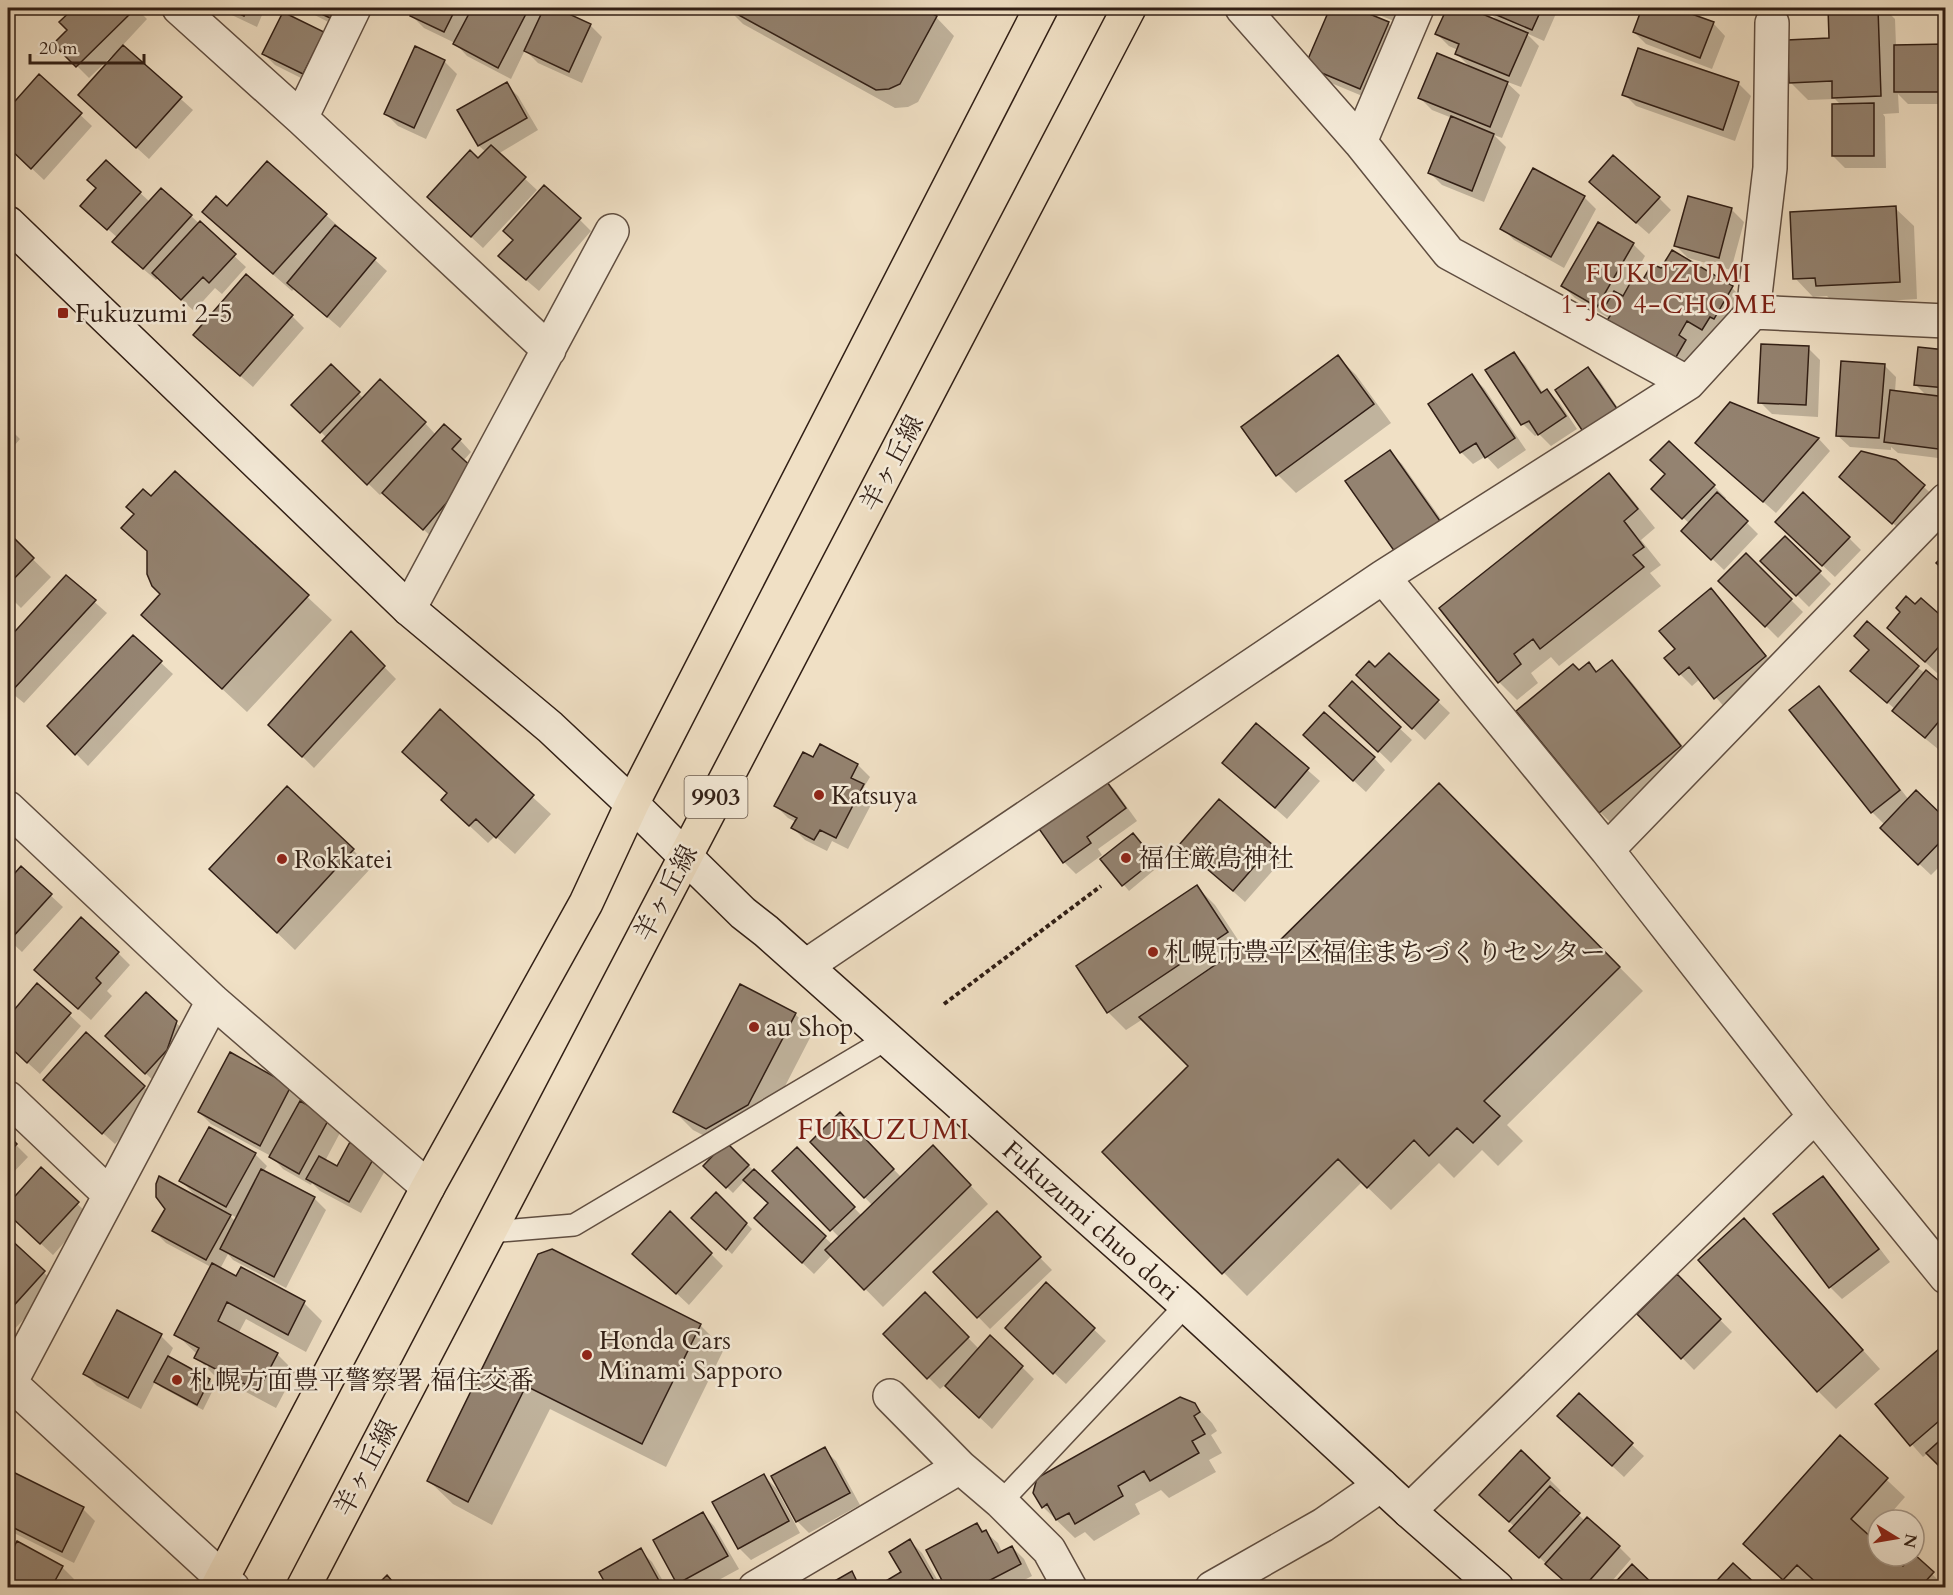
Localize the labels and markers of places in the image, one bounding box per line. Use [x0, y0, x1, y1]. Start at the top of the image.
place label: Fukuzumi 2-5 [75, 296, 233, 331]
marker: Fukuzumi 2-5 [56, 306, 70, 320]
place label: Katsuya [831, 778, 918, 813]
marker: Katsuya [812, 788, 826, 802]
place label: 福住厳島神社 [1138, 841, 1294, 876]
place label: Rokkatei [294, 842, 392, 877]
marker: 福住厳島神社 [1119, 851, 1133, 865]
marker: Rokkatei [275, 852, 289, 866]
place label: 札幌市豊平区福住まちづくりセンター [1165, 935, 1606, 970]
marker: 札幌市豊平区福住まちづくりセンター [1146, 945, 1160, 959]
place label: au Shop [766, 1010, 854, 1045]
marker: au Shop [747, 1020, 761, 1034]
place label: Honda Cars Minami Sapporo [599, 1323, 783, 1388]
marker: Honda Cars Minami Sapporo [580, 1348, 594, 1362]
place label: 札幌方面豊平警察署 福住交番 [189, 1363, 534, 1398]
marker: 札幌方面豊平警察署 福住交番 [170, 1373, 184, 1387]

